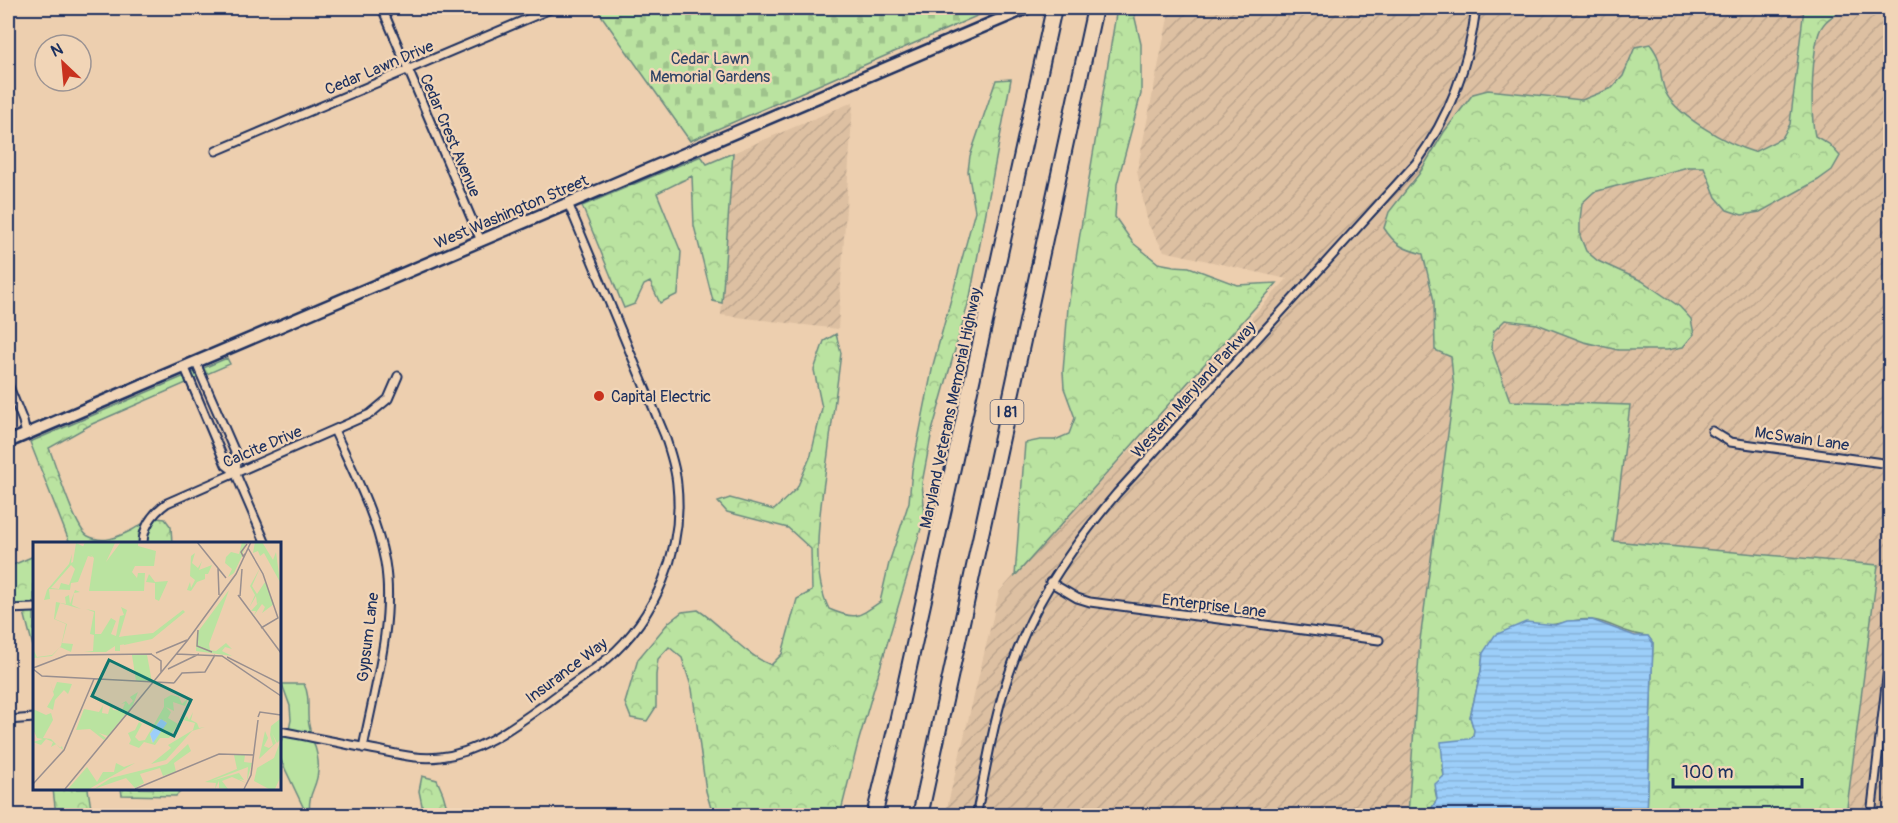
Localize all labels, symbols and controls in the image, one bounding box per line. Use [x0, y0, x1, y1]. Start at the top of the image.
north arrow [33, 33, 93, 93]
street label: Cedar Lawn Drive [322, 36, 437, 100]
text: N [48, 39, 66, 62]
park label: Cedar Lawn Memorial Gardens [650, 49, 770, 87]
street label: Cedar Crest Avenue [415, 71, 485, 200]
street label: West Washington Street [431, 170, 592, 253]
street label: Maryland Veterans Memorial Highway [916, 286, 986, 530]
street label: Western Maryland Parkway [1127, 317, 1261, 462]
place label: Capital Electric [611, 387, 711, 407]
marker: Capital Electric [592, 389, 606, 403]
road number: I 81 [990, 400, 1024, 424]
street label: Calcite Drive [220, 421, 305, 473]
street label: McSwain Lane [1753, 422, 1851, 456]
inset map [33, 542, 280, 790]
street label: Enterprise Lane [1161, 590, 1267, 622]
street label: Gypsum Lane [353, 591, 383, 683]
street label: Insurance Way [522, 633, 612, 708]
scale bar [1673, 751, 1802, 789]
text: 100 m [1682, 761, 1734, 784]

